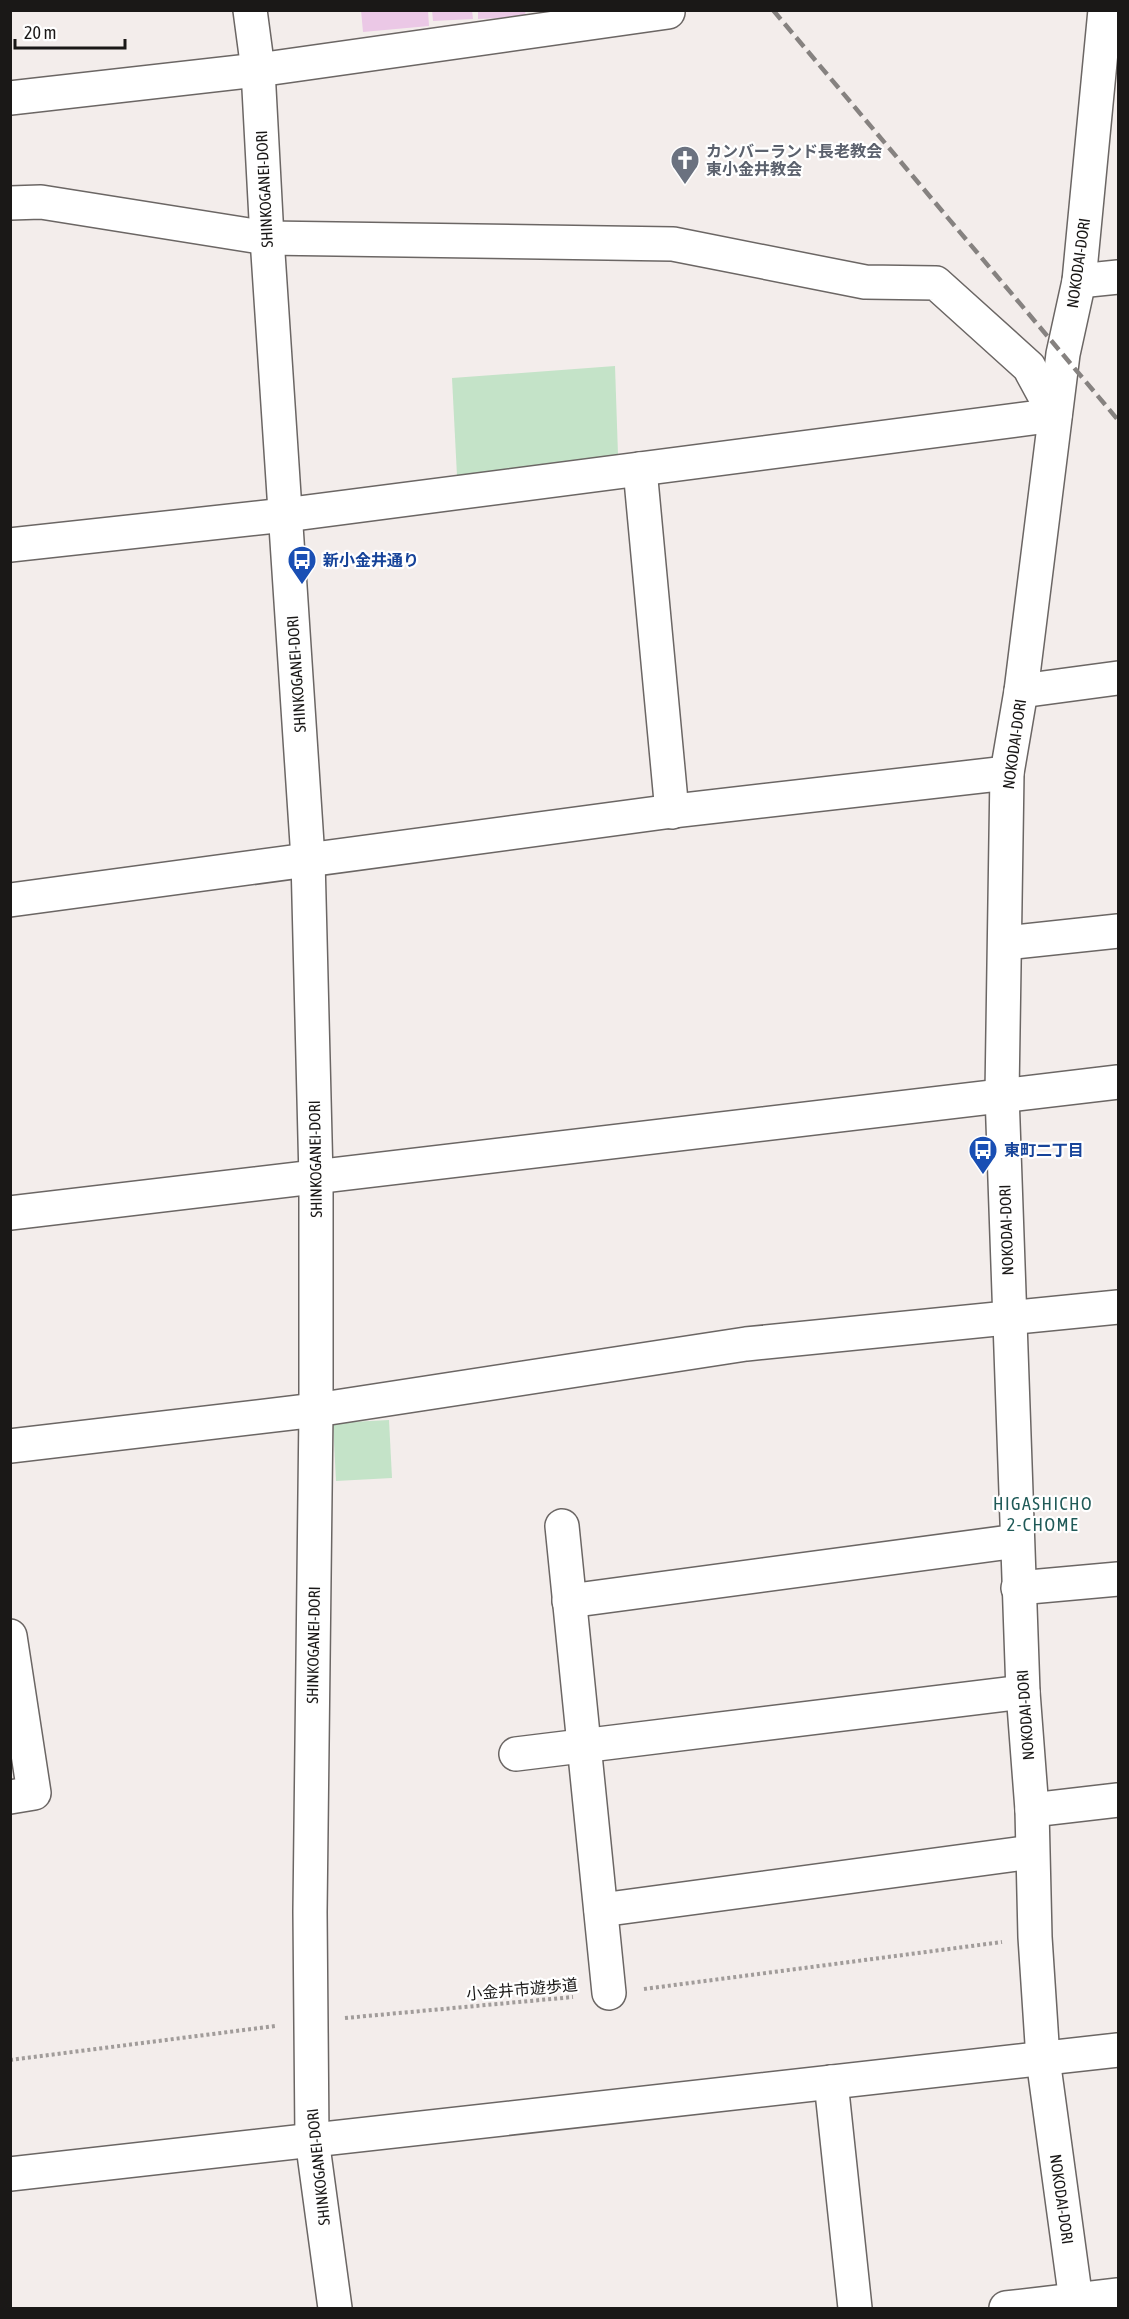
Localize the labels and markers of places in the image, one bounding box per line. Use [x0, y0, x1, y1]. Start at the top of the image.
place label: カンバーランド長老教会 東小金井教会 [706, 142, 882, 178]
church icon: カンバーランド長老教会 東小金井教会 [669, 144, 701, 186]
bus stop icon: 新小金井通り [286, 544, 318, 586]
place label: 新小金井通り [323, 551, 419, 569]
bus stop icon: 東町二丁目 [967, 1134, 999, 1176]
place label: 東町二丁目 [1004, 1141, 1084, 1159]

